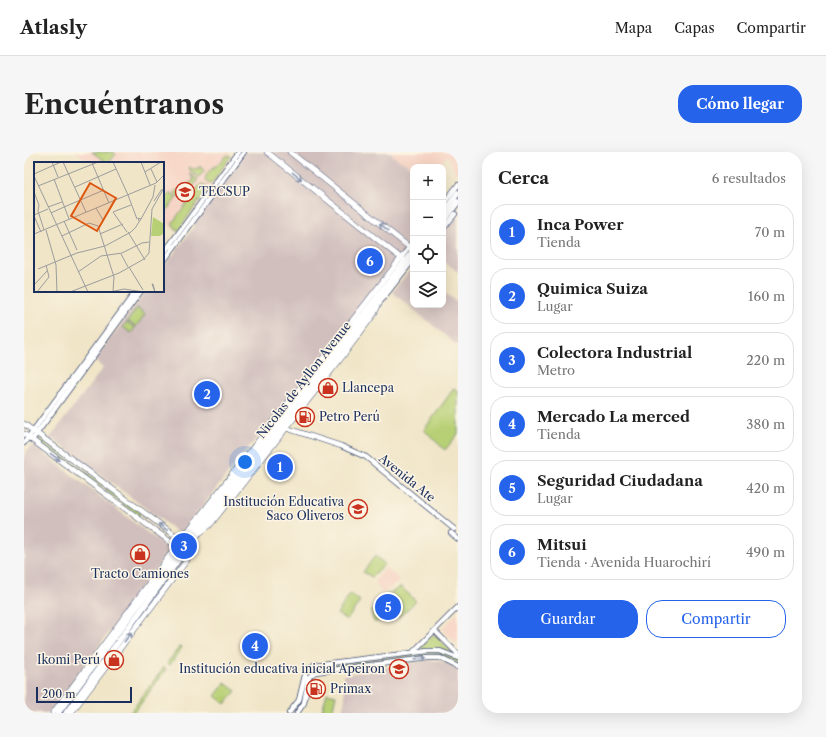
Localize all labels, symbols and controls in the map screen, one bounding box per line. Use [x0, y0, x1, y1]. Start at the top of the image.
text: Atlasly [20, 16, 87, 39]
text: Mapa [615, 19, 652, 37]
text: Capas [674, 19, 715, 37]
text: Compartir [737, 19, 806, 37]
button: Cómo llegar [678, 85, 802, 123]
text: Encuéntranos [24, 87, 224, 121]
inset map [34, 162, 164, 292]
map controls [410, 164, 446, 308]
button: + [410, 164, 446, 200]
text: Cerca [498, 168, 549, 188]
text: 6 resultados [712, 170, 786, 186]
one-way arrow [292, 172, 303, 180]
school or university icon: TECSUP [174, 181, 196, 203]
place label: TECSUP [199, 184, 250, 199]
button: − [410, 200, 446, 236]
text: Inca Power [537, 215, 623, 234]
one-way arrow [378, 222, 389, 231]
text: 1 [509, 224, 515, 240]
text: 70 m [755, 224, 785, 240]
text: Tienda [537, 234, 581, 250]
button: locate [410, 236, 446, 272]
pin: 6 [357, 246, 383, 276]
button: layers [410, 272, 446, 308]
text: Quimica Suiza [537, 279, 648, 298]
text: 2 [508, 288, 516, 304]
text: 160 m [748, 288, 785, 304]
text: Lugar [537, 298, 573, 314]
street label: Nicolas de Ayllon Avenue [253, 318, 354, 441]
text: Colectora Industrial [537, 343, 692, 362]
text: 3 [508, 352, 516, 368]
text: 220 m [746, 352, 785, 368]
text: Metro [537, 362, 575, 378]
shop icon: Llancepa [317, 377, 339, 399]
pin: 2 [194, 379, 220, 409]
place label: Llancepa [342, 380, 395, 395]
fuel station icon: Petro Perú [294, 406, 316, 428]
text: Mercado La merced [537, 407, 690, 426]
place label: Petro Perú [319, 409, 380, 424]
text: 4 [508, 416, 516, 432]
text: 380 m [746, 416, 785, 432]
text: Tienda [537, 426, 581, 442]
street label: Avenida Ate [375, 450, 439, 505]
your location [235, 452, 255, 472]
pin: 1 [267, 452, 293, 482]
one-way arrow [50, 453, 61, 461]
text: Seguridad Ciudadana [537, 471, 703, 490]
text: 5 [508, 480, 516, 496]
text: 420 m [746, 480, 785, 496]
text: Lugar [537, 490, 573, 506]
place label: Institución Educativa Saco Oliveros [223, 494, 345, 523]
school or university icon: Institución Educativa Saco Oliveros [347, 498, 369, 520]
one-way arrow [158, 523, 169, 531]
pin: 3 [171, 531, 197, 561]
text: Mitsui [537, 535, 587, 554]
shop icon: Tracto Camiones [129, 543, 151, 565]
text: 6 [508, 544, 516, 560]
text: 490 m [746, 544, 785, 560]
text: Tienda · Avenida Huarochirí [537, 554, 711, 570]
place label: Tracto Camiones [91, 566, 189, 581]
pin: 5 [375, 592, 401, 622]
button: Guardar [498, 600, 638, 638]
button: Compartir [646, 600, 786, 638]
pin: 4 [242, 631, 268, 661]
one-way arrow [124, 632, 132, 643]
shop icon: Ikomi Perú [103, 649, 125, 671]
place label: Ikomi Perú [37, 652, 101, 667]
one-way arrow [413, 655, 426, 663]
school or university icon: Institución educativa inicial Apeiron [388, 658, 410, 680]
place label: Institución educativa inicial Apeiron [179, 661, 385, 676]
fuel station icon: Primax [305, 678, 327, 700]
place label: Primax [330, 681, 371, 696]
scale bar [36, 685, 132, 704]
text: 200 m [42, 687, 75, 701]

